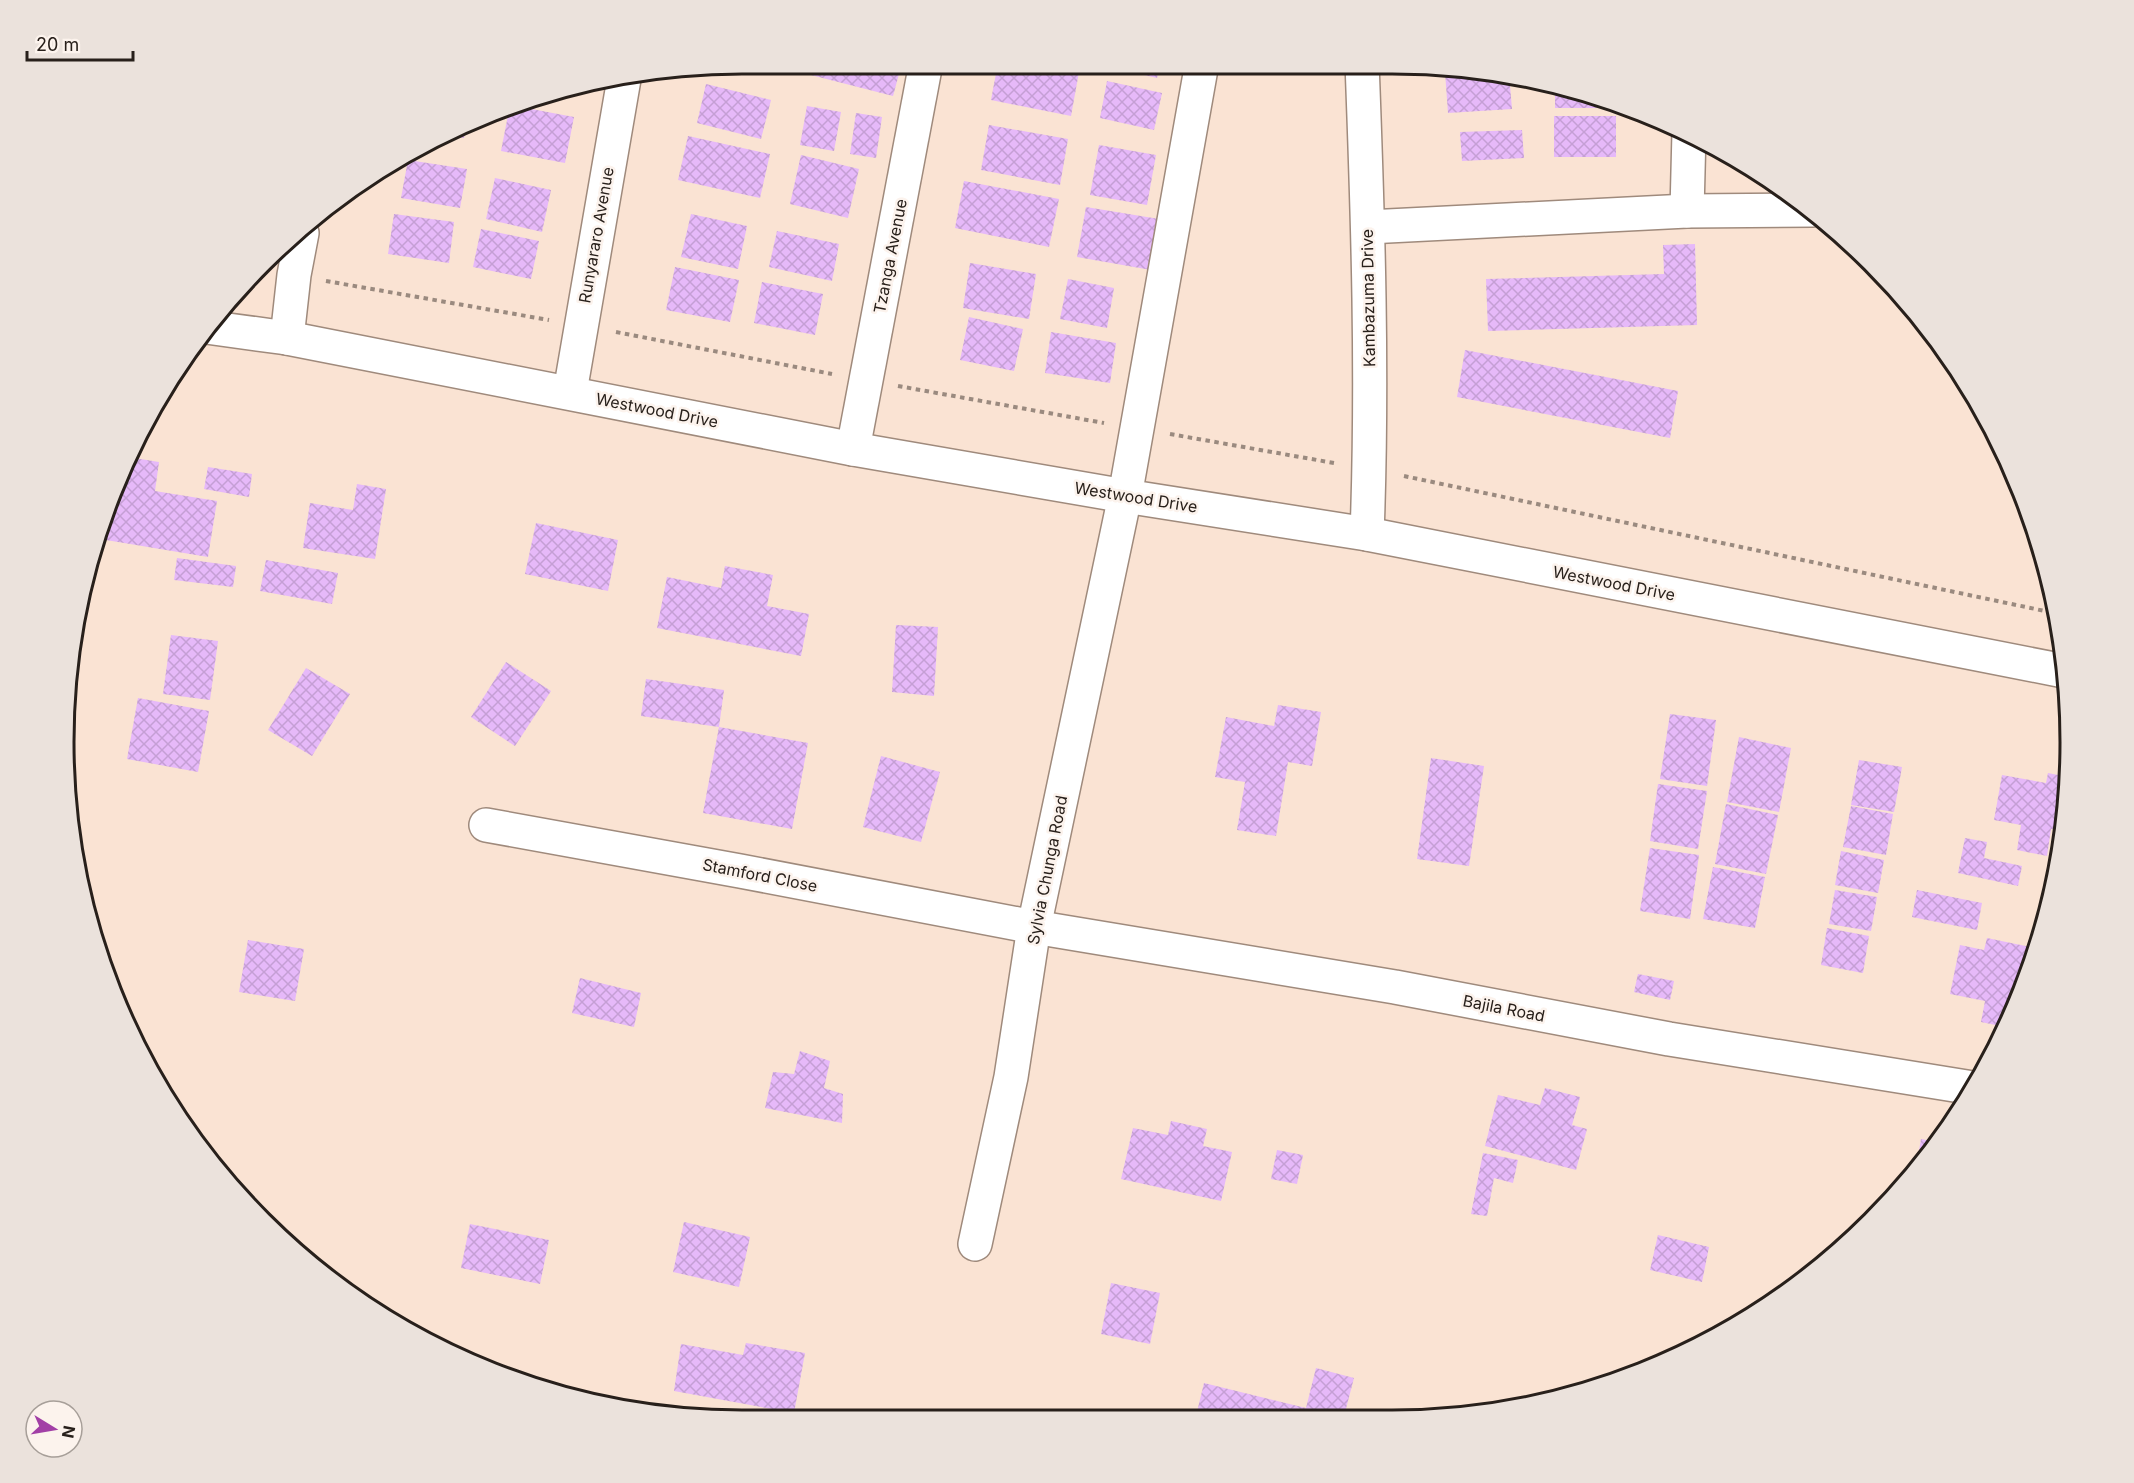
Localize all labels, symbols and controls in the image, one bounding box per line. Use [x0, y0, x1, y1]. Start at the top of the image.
scale bar [27, 24, 134, 62]
text: 20 m [36, 34, 79, 55]
street label: Runyararo Avenue [574, 165, 618, 305]
street label: Tzanga Avenue [869, 197, 911, 315]
street label: Kambazuma Drive [1357, 229, 1379, 367]
street label: Westwood Drive [594, 388, 720, 432]
street label: Westwood Drive [1073, 477, 1199, 517]
street label: Westwood Drive [1551, 561, 1677, 605]
street label: Sylvia Chunga Road [1023, 794, 1071, 946]
street label: Stamford Close [701, 854, 819, 896]
street label: Bajila Road [1461, 990, 1547, 1026]
north arrow [24, 1399, 84, 1459]
text: N [58, 1424, 80, 1440]

